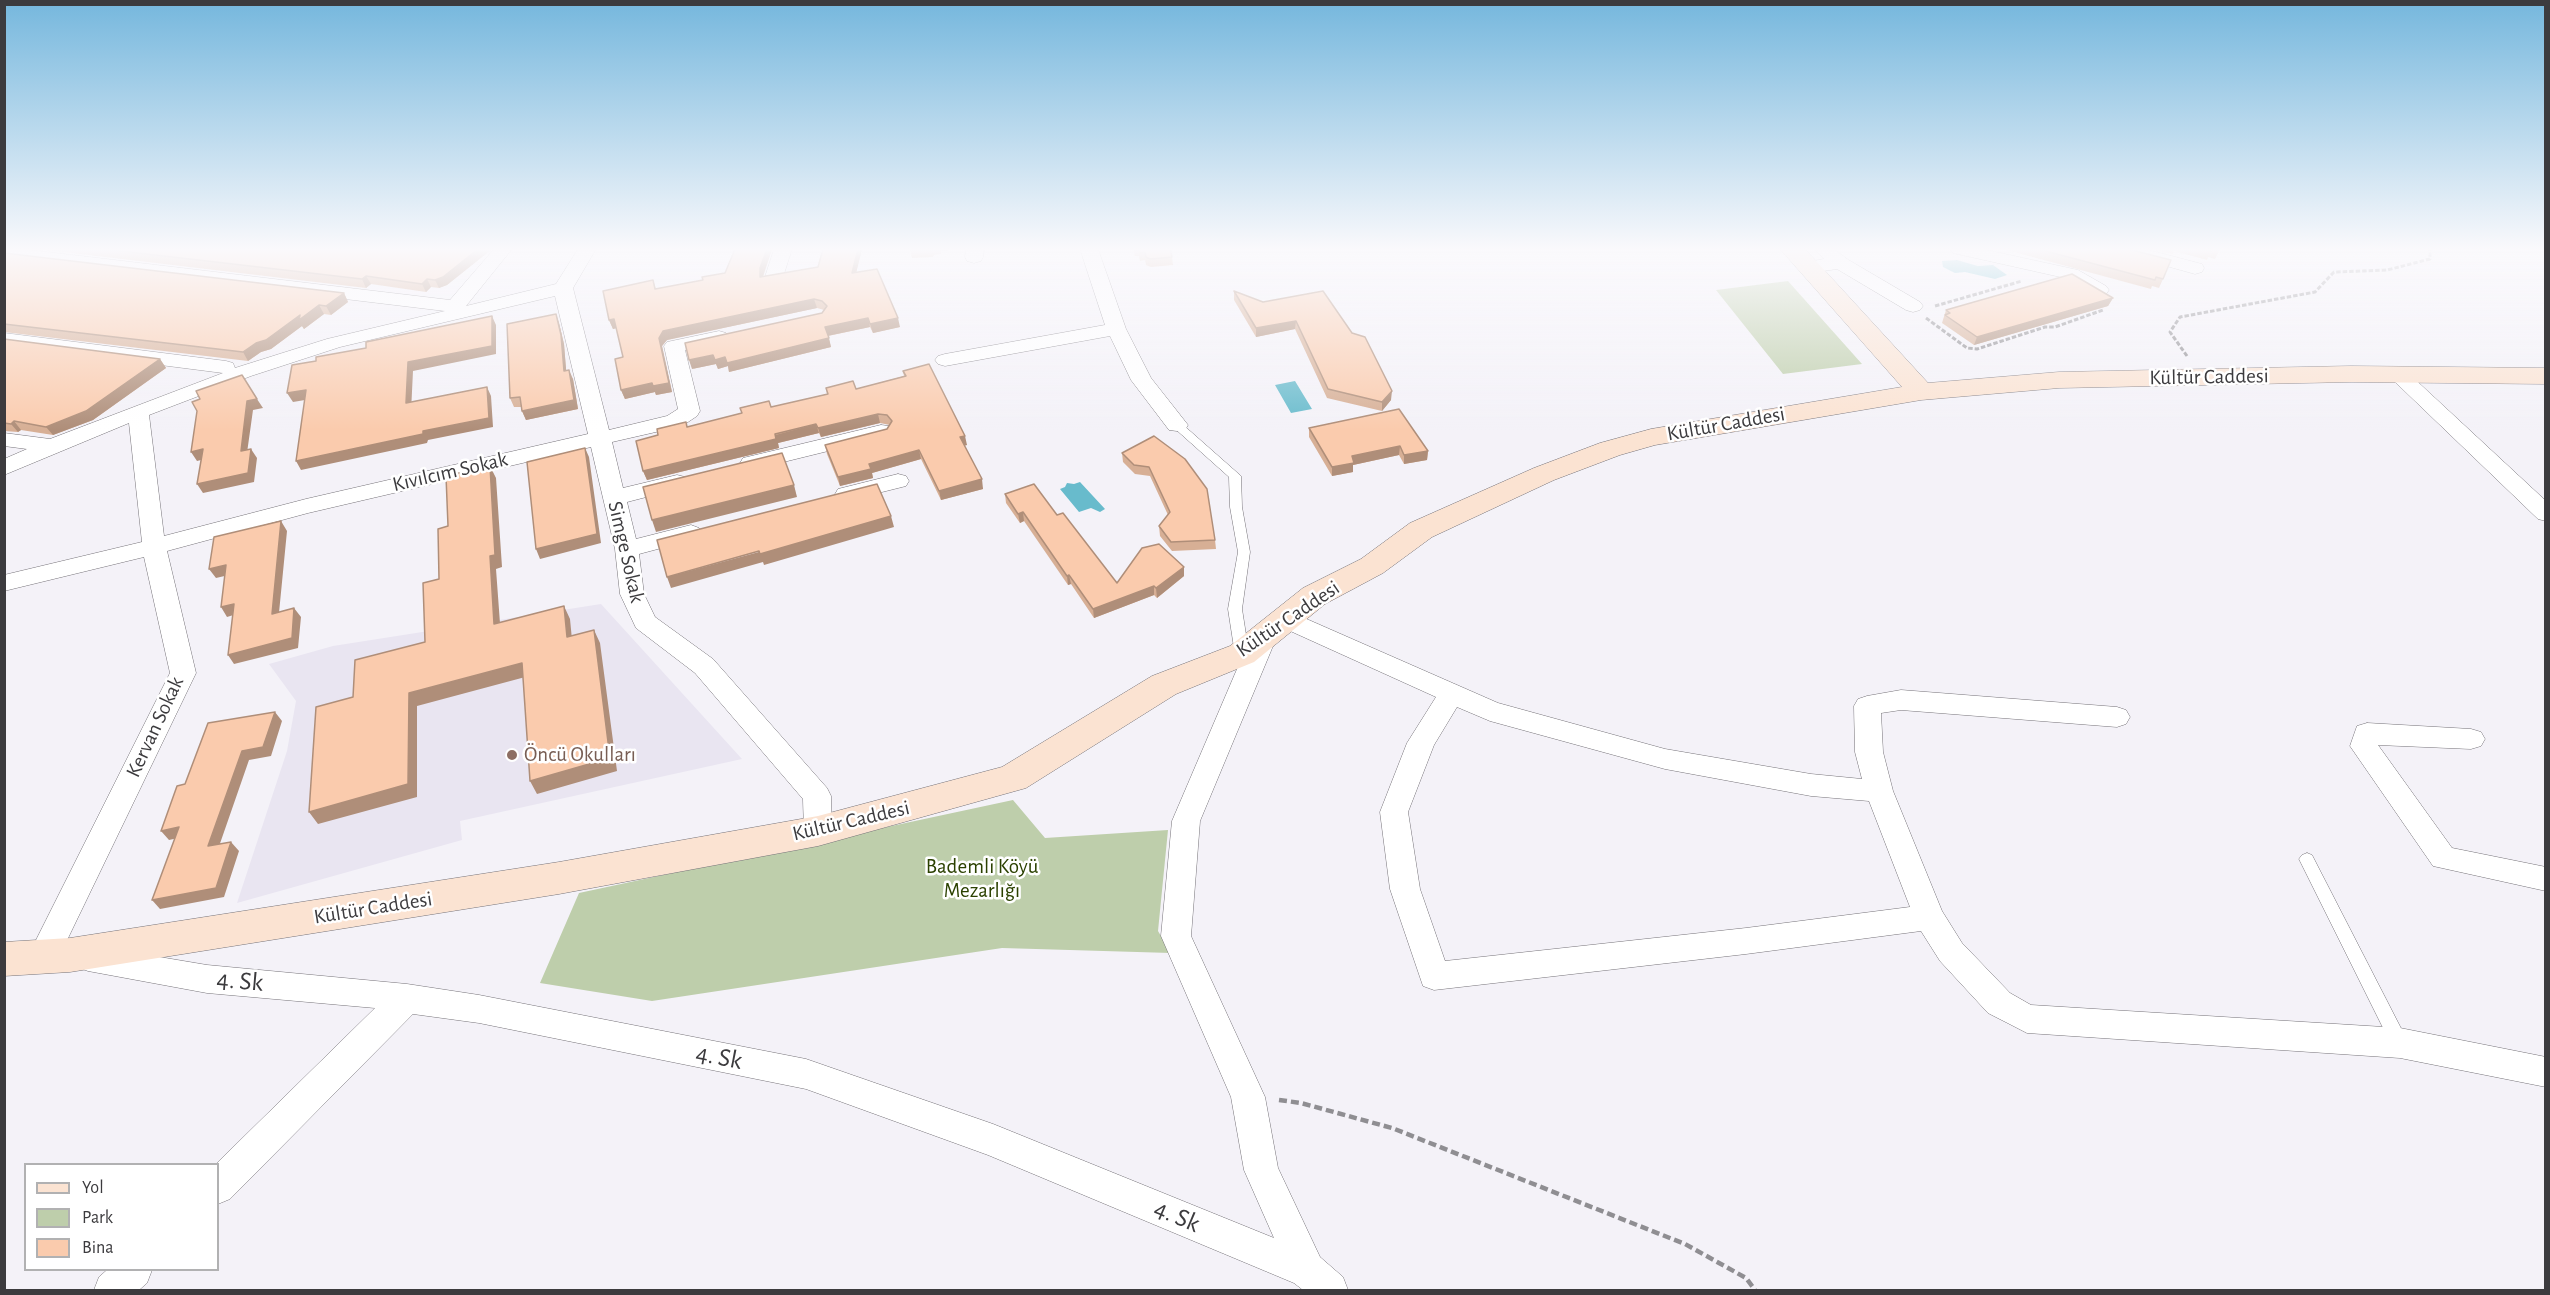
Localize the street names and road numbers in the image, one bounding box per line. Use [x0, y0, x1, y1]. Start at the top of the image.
street label: Kültür Caddesi [2149, 363, 2269, 391]
street label: Kültür Caddesi [1665, 401, 1787, 447]
street label: Kıvılcım Sokak [390, 447, 510, 497]
street label: Simge Sokak [602, 499, 650, 605]
street label: Kültür Caddesi [1231, 575, 1345, 663]
street label: Kervan Sokak [121, 673, 189, 781]
street label: Kültür Caddesi [790, 795, 912, 847]
street label: Kültür Caddesi [312, 886, 434, 930]
street label: 4. Sk [215, 963, 265, 999]
street label: 4. Sk [693, 1037, 745, 1077]
street label: 4. Sk [1149, 1193, 1205, 1239]

